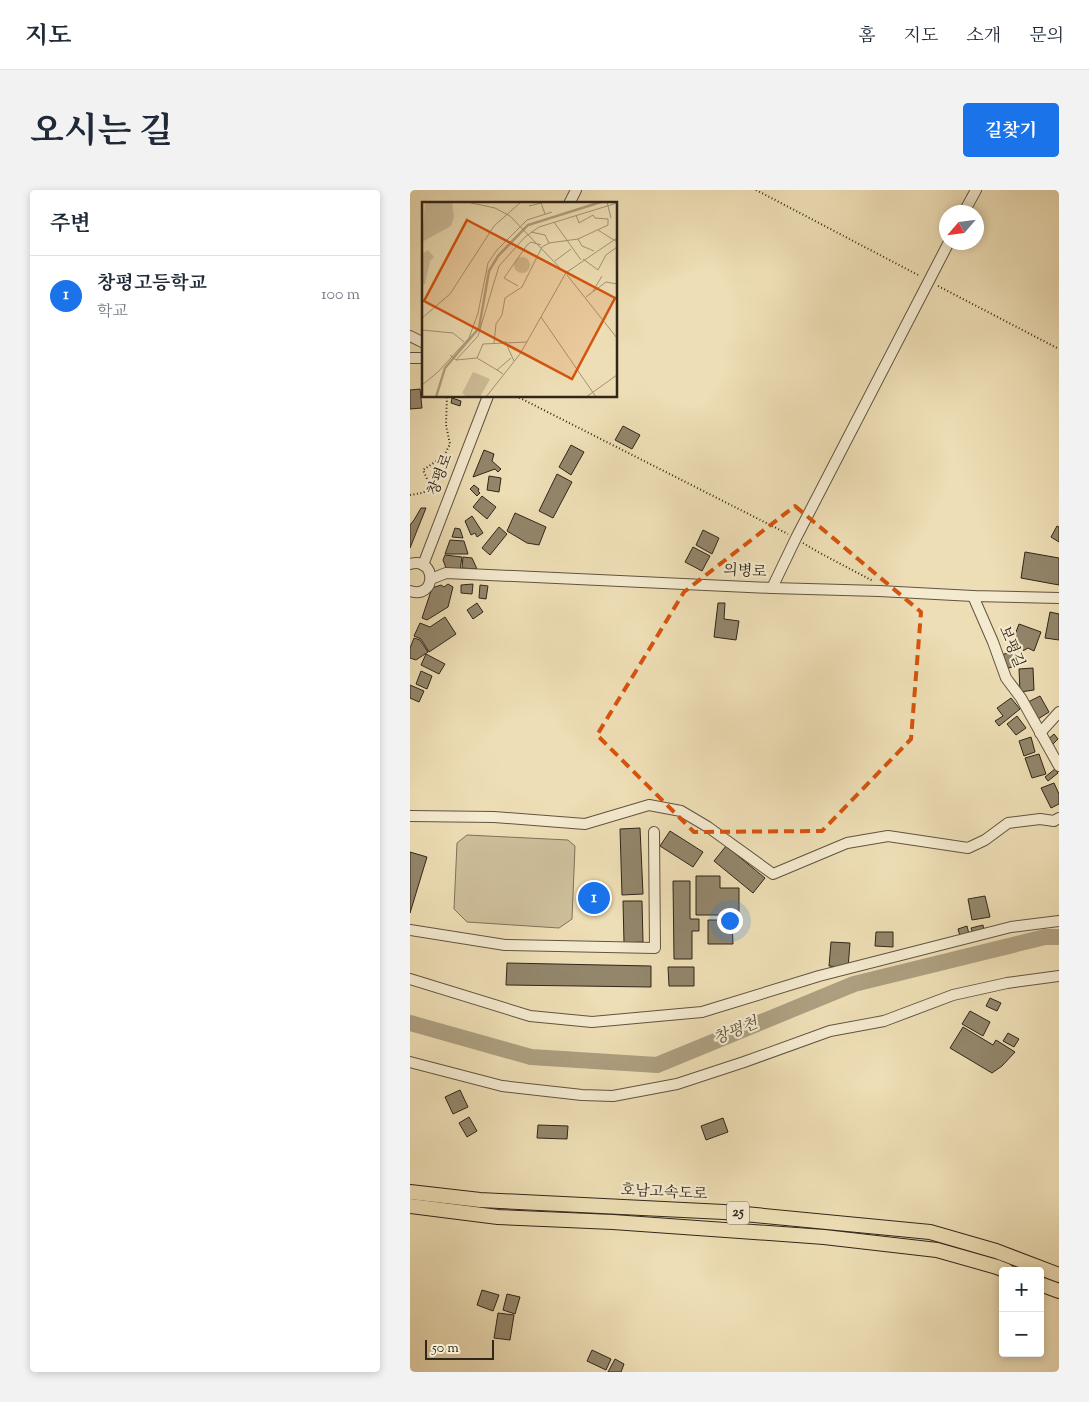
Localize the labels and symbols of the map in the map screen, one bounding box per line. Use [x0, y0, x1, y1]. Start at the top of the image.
inset map [422, 202, 618, 398]
north arrow [939, 205, 984, 250]
street label: 창평로 [423, 450, 459, 499]
street label: 의병로 [723, 560, 768, 584]
street label: 보평길 [993, 623, 1029, 671]
pin: 1 [578, 879, 610, 917]
your location [717, 908, 743, 934]
water label: 창평천 [710, 1012, 763, 1051]
street label: 호남고속도로 [620, 1180, 708, 1206]
road number: 25 [727, 1201, 749, 1224]
scale bar [425, 1337, 494, 1360]

